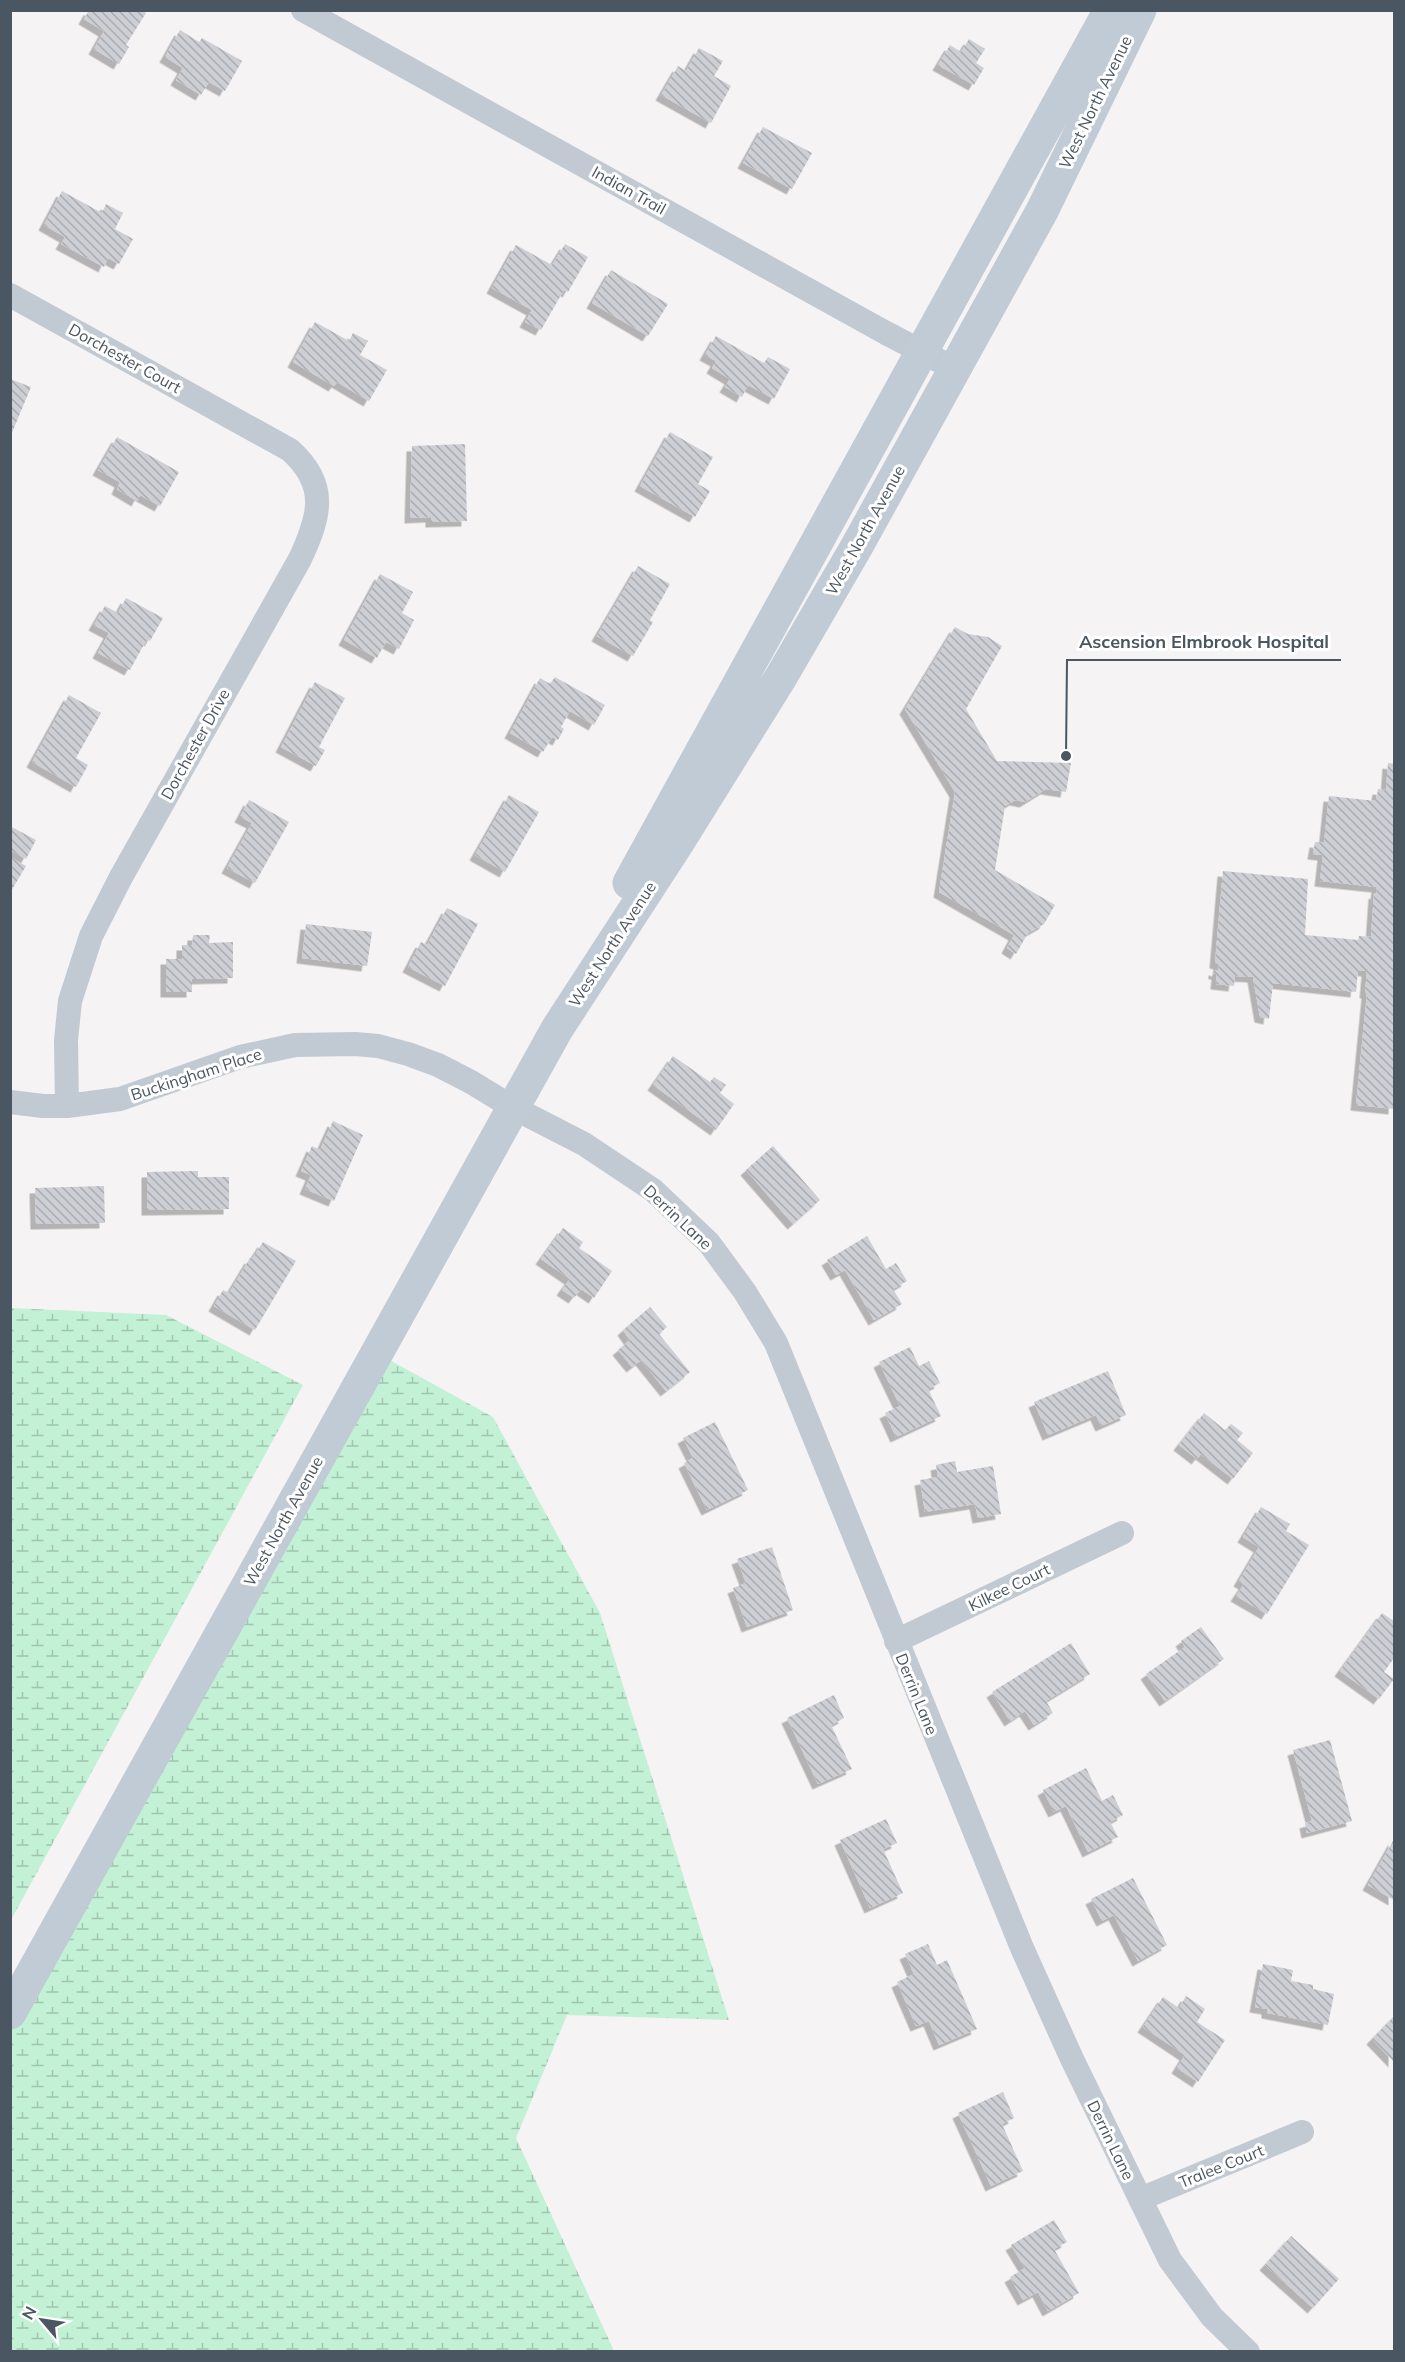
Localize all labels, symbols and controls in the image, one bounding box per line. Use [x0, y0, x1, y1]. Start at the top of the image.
street label: West North Avenue [1054, 32, 1136, 172]
street label: Indian Trail [589, 162, 669, 218]
street label: Dorchester Court [65, 319, 185, 397]
street label: West North Avenue [821, 462, 909, 598]
callout: Ascension Elmbrook Hospital [1067, 624, 1341, 660]
text: Ascension Elmbrook Hospital [1079, 630, 1329, 653]
street label: Dorchester Drive [156, 685, 234, 803]
street label: West North Avenue [564, 878, 660, 1010]
street label: Buckingham Place [128, 1043, 264, 1105]
street label: Derrin Lane [640, 1180, 716, 1254]
street label: West North Avenue [239, 1453, 327, 1589]
street label: Kilkee Court [965, 1559, 1053, 1615]
street label: Derrin Lane [892, 1650, 942, 1738]
street label: Derrin Lane [1083, 2097, 1139, 2183]
street label: Tralee Court [1176, 2140, 1267, 2192]
north arrow [12, 2290, 72, 2350]
text: N [17, 2303, 41, 2323]

